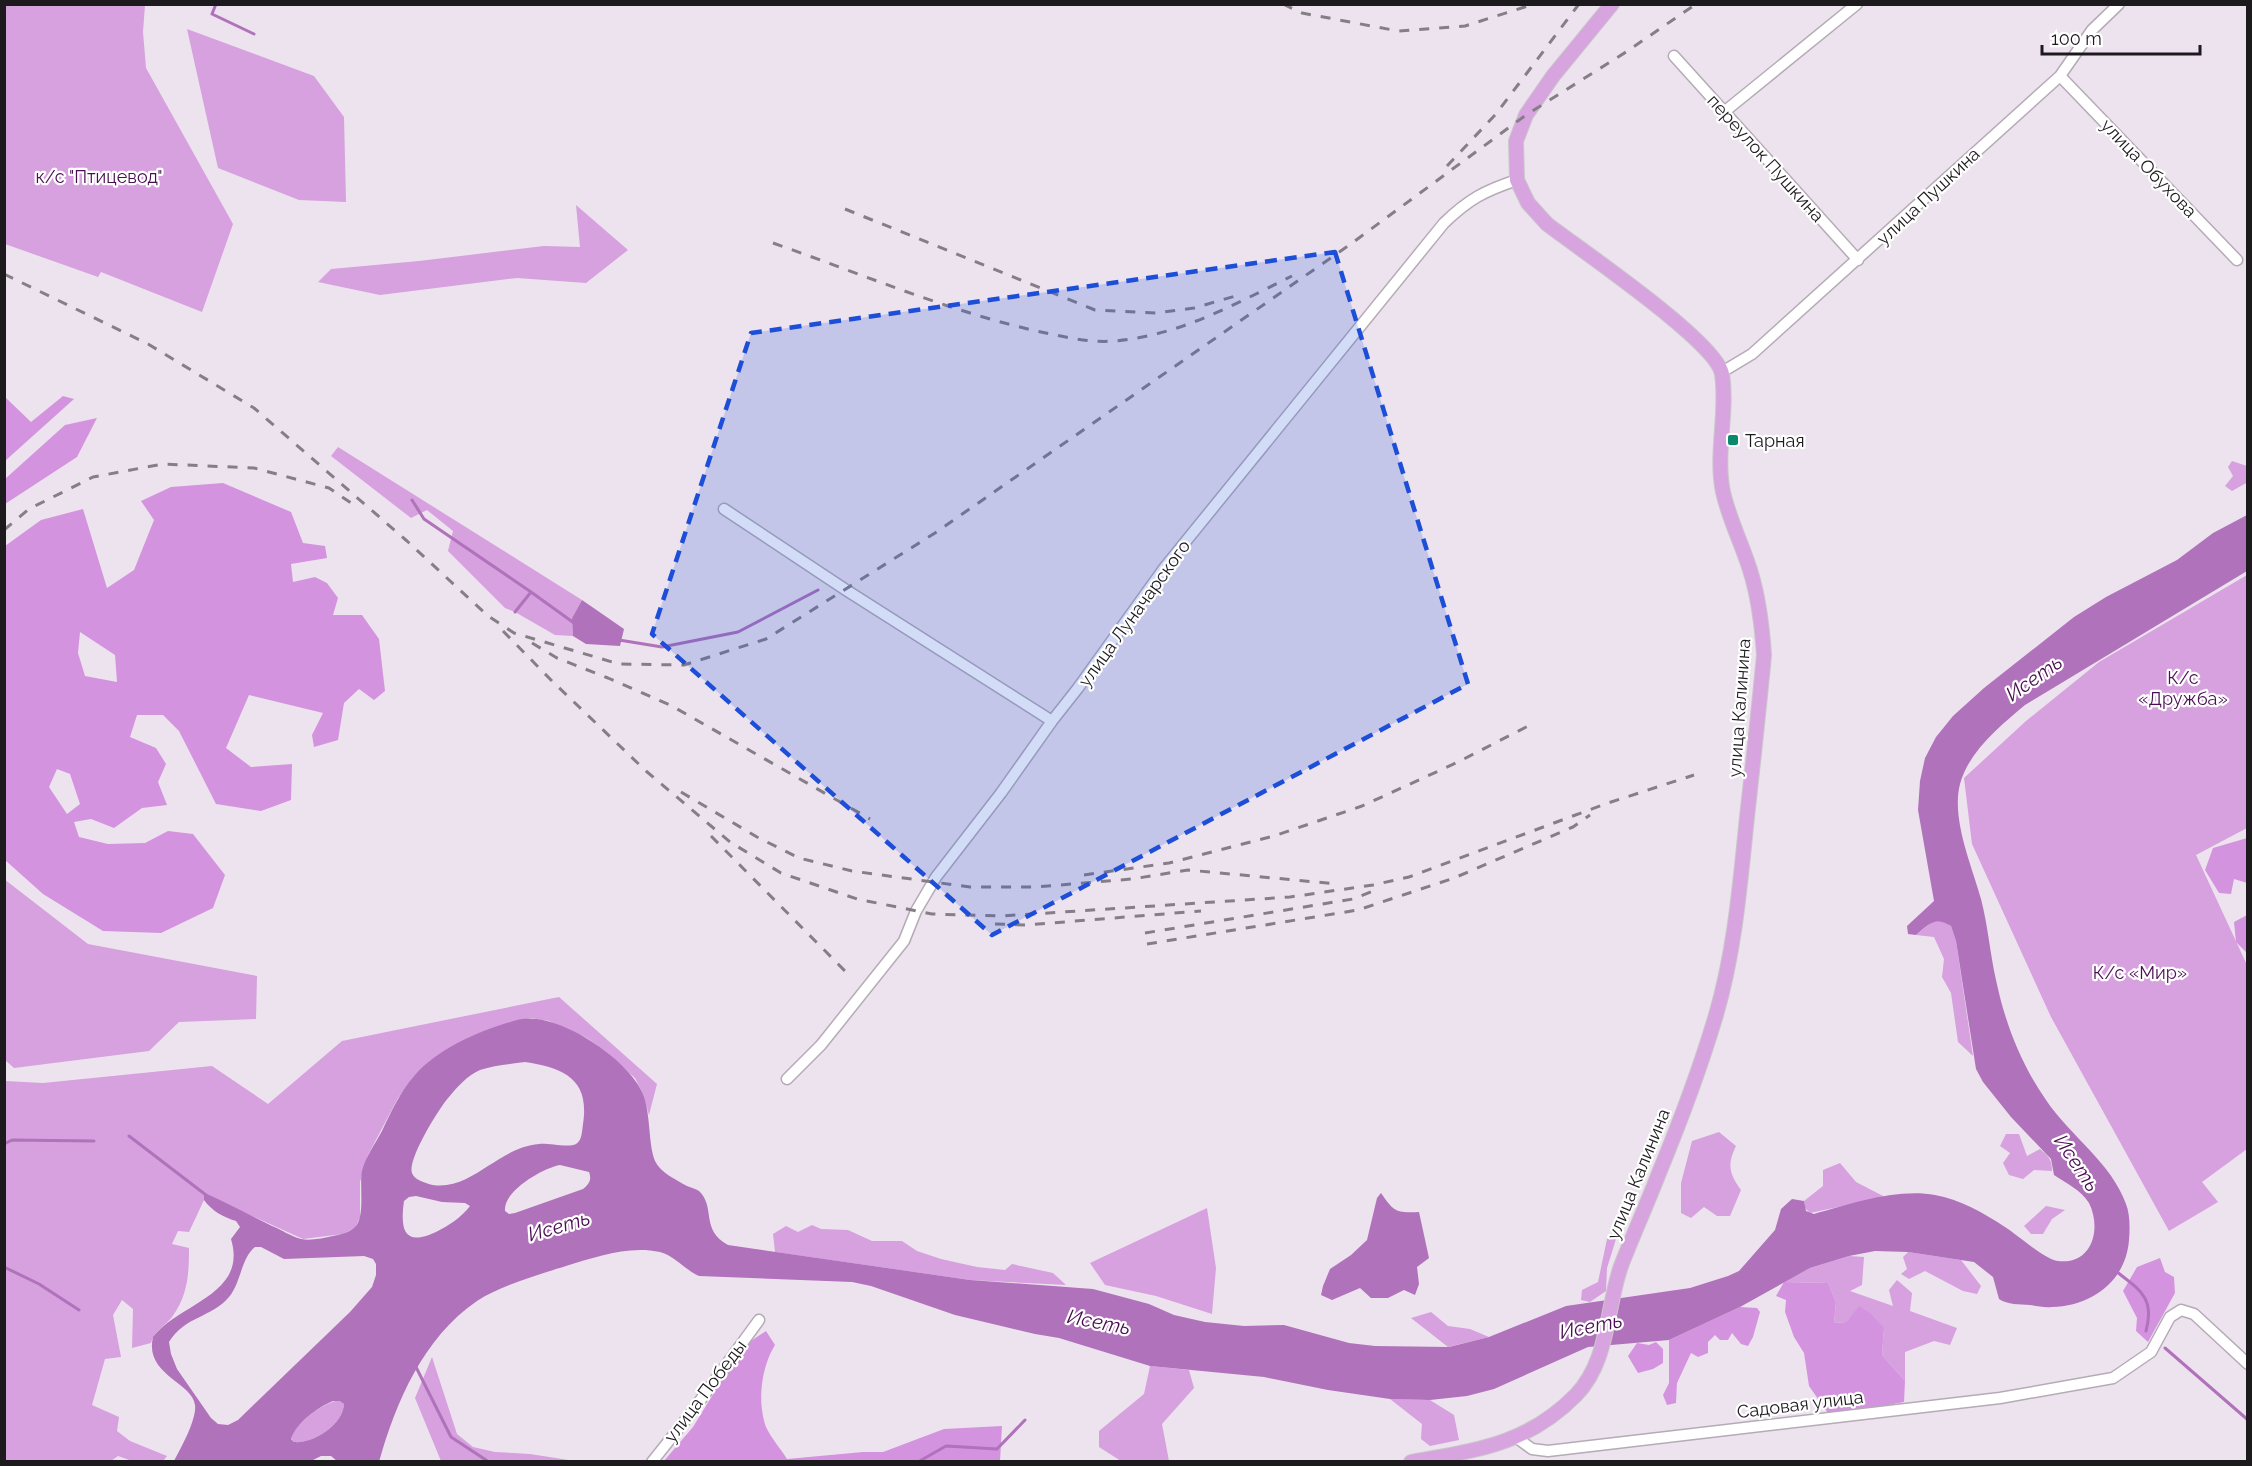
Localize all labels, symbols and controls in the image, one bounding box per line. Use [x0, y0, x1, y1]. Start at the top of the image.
scale bar [2042, 18, 2200, 56]
text: 100 m [2051, 28, 2102, 49]
street label: переулок Пушкина [1703, 90, 1829, 226]
street label: улица Обухова [2097, 114, 2201, 222]
street label: улица Пушкина [1872, 143, 1984, 249]
park label: к/с "Птицевод" [35, 166, 163, 187]
place label: Тарная [1745, 430, 1805, 451]
marker: Тарная [1726, 433, 1740, 447]
street label: улица Луначарского [1074, 535, 1194, 690]
street label: улица Калинина [1724, 638, 1754, 778]
water label: Исеть [2001, 650, 2067, 706]
park label: К/с «Дружба» [2138, 667, 2228, 709]
park label: К/с «Мир» [2093, 962, 2187, 983]
street label: улица Калинина [1602, 1106, 1674, 1242]
water label: Исеть [2049, 1130, 2105, 1196]
water label: Исеть [525, 1206, 593, 1246]
water label: Исеть [1065, 1304, 1133, 1340]
water label: Исеть [1557, 1308, 1625, 1344]
street label: улица Победы [660, 1335, 750, 1447]
street label: Садовая улица [1736, 1386, 1864, 1422]

